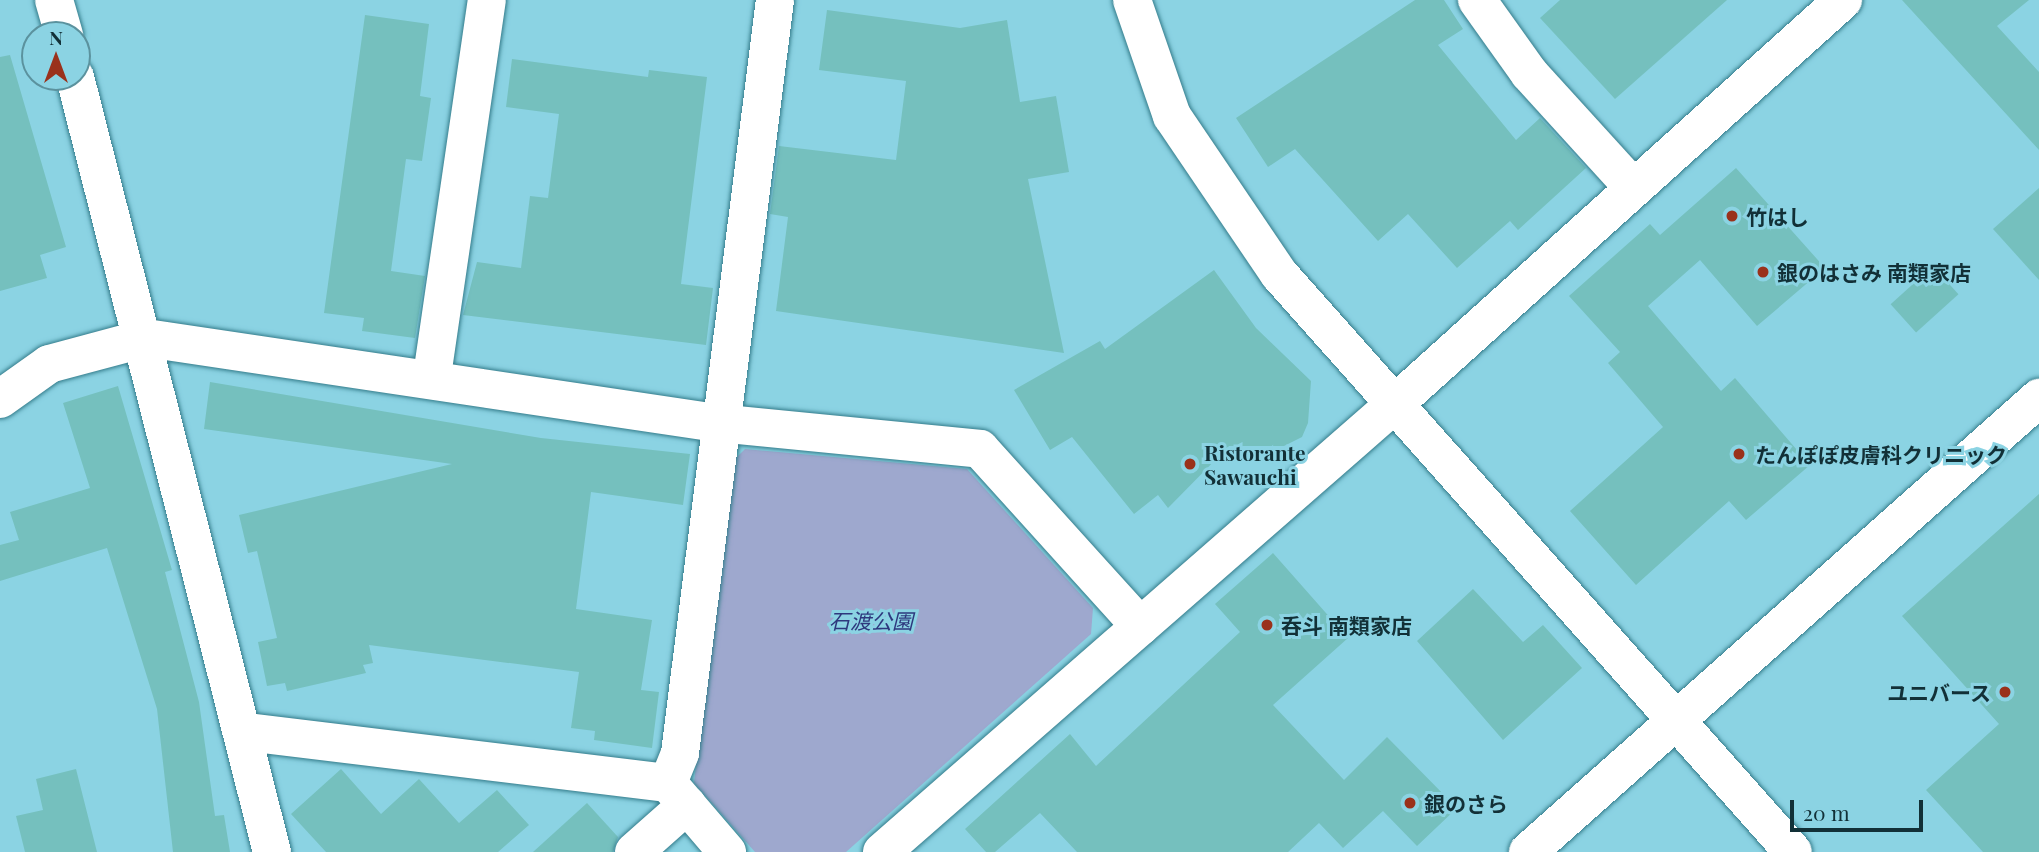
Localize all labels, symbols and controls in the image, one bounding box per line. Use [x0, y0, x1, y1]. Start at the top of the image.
north arrow [21, 21, 91, 91]
text: N [49, 24, 63, 50]
place label: 竹はし [1746, 203, 1809, 229]
marker: 竹はし [1724, 208, 1740, 224]
place label: 銀のはさみ 南類家店 [1777, 259, 1971, 285]
marker: 銀のはさみ 南類家店 [1755, 264, 1771, 280]
place label: Ristorante Sawauchi [1204, 439, 1306, 489]
place label: たんぽぽ皮膚科クリニック [1755, 441, 2007, 467]
marker: たんぽぽ皮膚科クリニック [1729, 444, 1749, 464]
marker: Ristorante Sawauchi [1182, 456, 1198, 472]
park label: 石渡公園 [829, 607, 913, 633]
place label: 呑斗 南類家店 [1281, 612, 1412, 638]
marker: 呑斗 南類家店 [1259, 617, 1275, 633]
place label: ユニバース [1886, 679, 1991, 705]
marker: ユニバース [1997, 684, 2013, 700]
scale bar [1794, 786, 1927, 830]
place label: 銀のさら [1424, 790, 1508, 816]
marker: 銀のさら [1402, 795, 1418, 811]
text: 20 m [1803, 798, 1850, 826]

